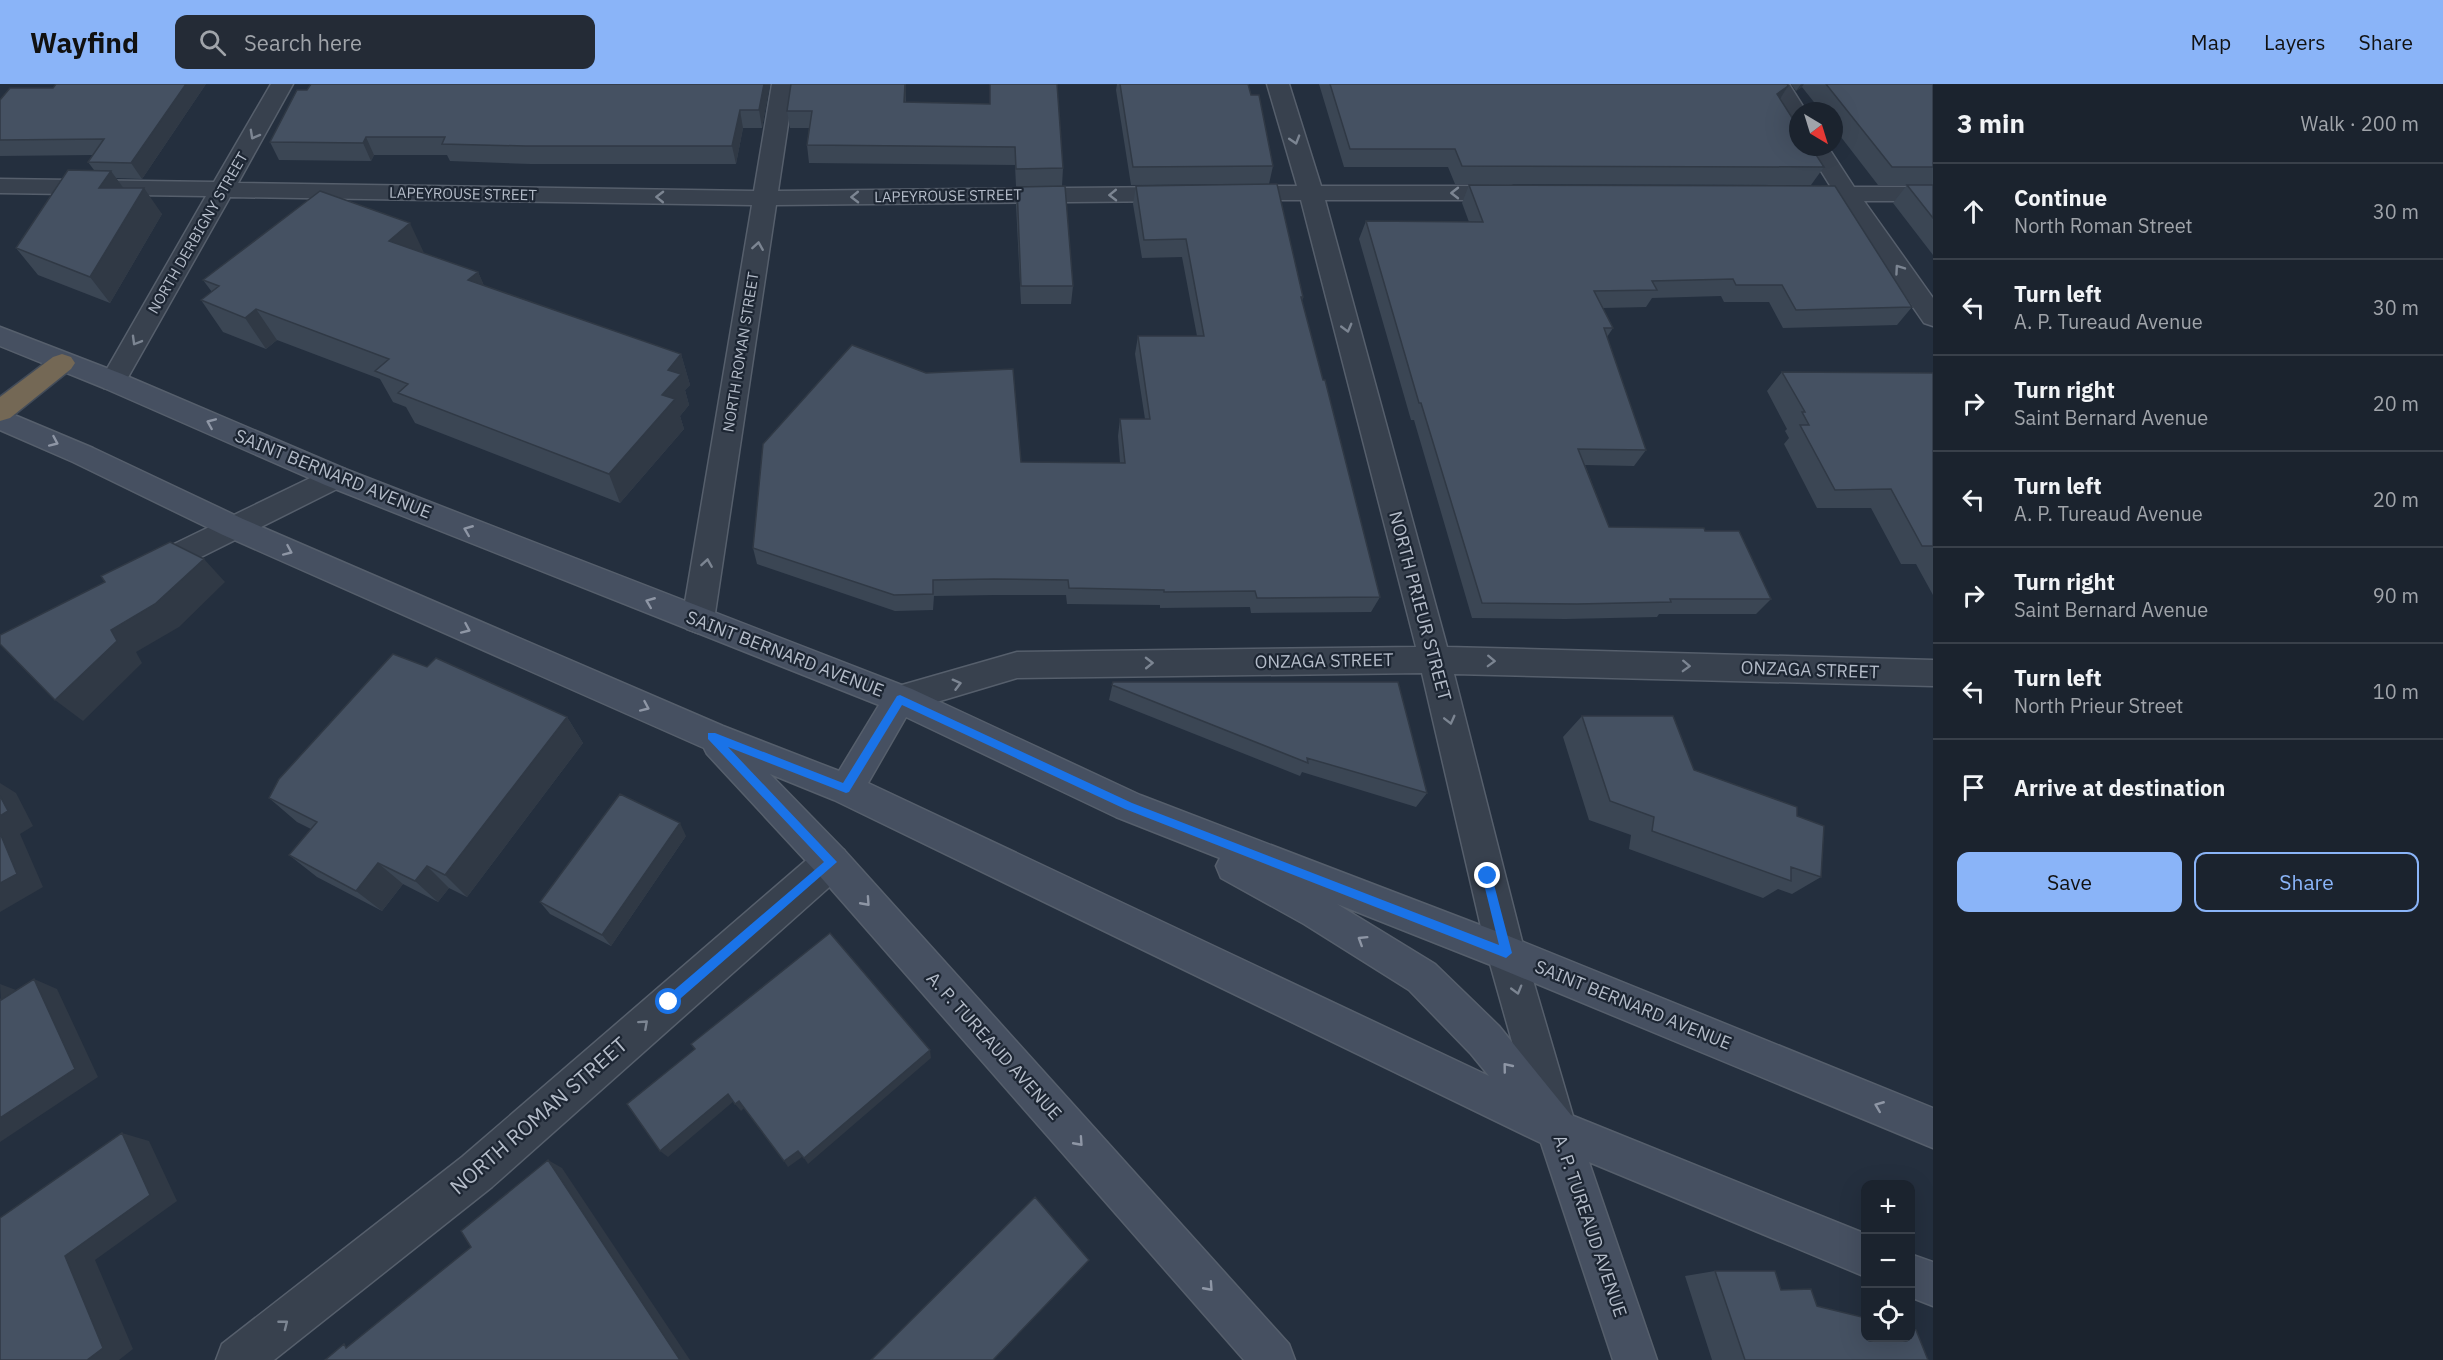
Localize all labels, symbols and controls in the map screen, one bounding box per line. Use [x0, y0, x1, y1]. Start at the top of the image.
search box [175, 15, 595, 69]
text: Wayfind [30, 24, 139, 61]
icon: search [196, 26, 229, 59]
text: Search here [244, 28, 362, 57]
text: Map [2191, 28, 2231, 56]
text: Layers [2264, 28, 2326, 56]
text: Share [2359, 28, 2413, 56]
north arrow [1789, 102, 1843, 156]
text: 3 min [1957, 106, 2025, 140]
text: Walk · 200 m [2301, 110, 2419, 137]
one-way arrow [250, 129, 261, 139]
one-way arrow [1288, 134, 1300, 145]
street label: NORTH DERBIGNY STREET [143, 148, 252, 317]
street label: LAPEYROUSE STREET [389, 183, 538, 204]
text: Continue [2014, 183, 2107, 212]
street label: LAPEYROUSE STREET [874, 185, 1022, 206]
one-way arrow [1450, 187, 1459, 199]
one-way arrow [1108, 189, 1117, 201]
one-way arrow [655, 191, 664, 203]
one-way arrow [850, 191, 859, 204]
icon: ahead [1957, 195, 1990, 228]
text: 30 m [2373, 198, 2419, 225]
text: North Roman Street [2014, 212, 2193, 239]
one-way arrow [752, 241, 764, 251]
one-way arrow [1895, 264, 1906, 275]
street label: NORTH ROMAN STREET [718, 270, 763, 433]
text: Turn left [2014, 279, 2102, 308]
icon: left [1957, 291, 1990, 324]
text: 30 m [2373, 294, 2419, 321]
text: A. P. Tureaud Avenue [2014, 308, 2203, 335]
one-way arrow [1339, 323, 1352, 333]
one-way arrow [132, 335, 144, 345]
text: Turn right [2014, 375, 2115, 404]
icon: right [1957, 387, 1990, 420]
text: 20 m [2373, 390, 2419, 417]
text: Saint Bernard Avenue [2014, 404, 2208, 431]
one-way arrow [206, 418, 217, 430]
street label: SAINT BERNARD AVENUE [232, 424, 435, 524]
one-way arrow [47, 435, 58, 447]
text: Turn left [2014, 471, 2102, 500]
icon: left [1957, 483, 1990, 516]
text: 20 m [2373, 486, 2419, 513]
text: A. P. Tureaud Avenue [2014, 500, 2203, 527]
street label: NORTH PRIEUR STREET [1384, 509, 1457, 703]
one-way arrow [464, 525, 475, 537]
one-way arrow [281, 544, 292, 556]
one-way arrow [700, 558, 712, 567]
text: Turn right [2014, 567, 2115, 596]
icon: right [1957, 579, 1990, 612]
text: 90 m [2373, 582, 2419, 609]
one-way arrow [645, 596, 656, 609]
text: Saint Bernard Avenue [2014, 596, 2208, 623]
street label: SAINT BERNARD AVENUE [683, 605, 887, 702]
one-way arrow [460, 622, 471, 634]
street label: ONZAGA STREET [1254, 648, 1394, 673]
one-way arrow [1486, 655, 1495, 668]
street label: ONZAGA STREET [1740, 656, 1880, 683]
one-way arrow [1144, 657, 1153, 669]
one-way arrow [1681, 660, 1690, 673]
text: Turn left [2014, 663, 2102, 692]
icon: left [1957, 675, 1990, 708]
text: 10 m [2373, 678, 2419, 705]
one-way arrow [951, 679, 961, 691]
text: North Prieur Street [2014, 692, 2183, 719]
one-way arrow [638, 700, 649, 712]
one-way arrow [1442, 714, 1455, 724]
icon: arrive [1957, 771, 1990, 804]
text: Arrive at destination [2014, 773, 2225, 802]
button: Save [1957, 852, 2182, 912]
button: Share [2194, 852, 2419, 912]
route end [1474, 862, 1500, 888]
one-way arrow [859, 895, 870, 905]
one-way arrow [1358, 935, 1368, 947]
street label: SAINT BERNARD AVENUE [1532, 955, 1735, 1055]
street label: A. P. TUREAUD AVENUE [922, 967, 1067, 1124]
one-way arrow [1510, 984, 1522, 995]
route start [655, 988, 681, 1014]
one-way arrow [637, 1020, 647, 1031]
street label: NORTH ROMAN STREET [444, 1030, 633, 1200]
one-way arrow [1503, 1063, 1514, 1074]
one-way arrow [1874, 1101, 1885, 1113]
street label: A. P. TUREAUD AVENUE [1548, 1132, 1632, 1320]
one-way arrow [1072, 1135, 1083, 1145]
map controls [1861, 1180, 1915, 1342]
button: + [1861, 1180, 1915, 1234]
button: − [1861, 1234, 1915, 1288]
one-way arrow [1201, 1281, 1212, 1292]
button: locate [1861, 1288, 1915, 1342]
one-way arrow [278, 1320, 289, 1331]

